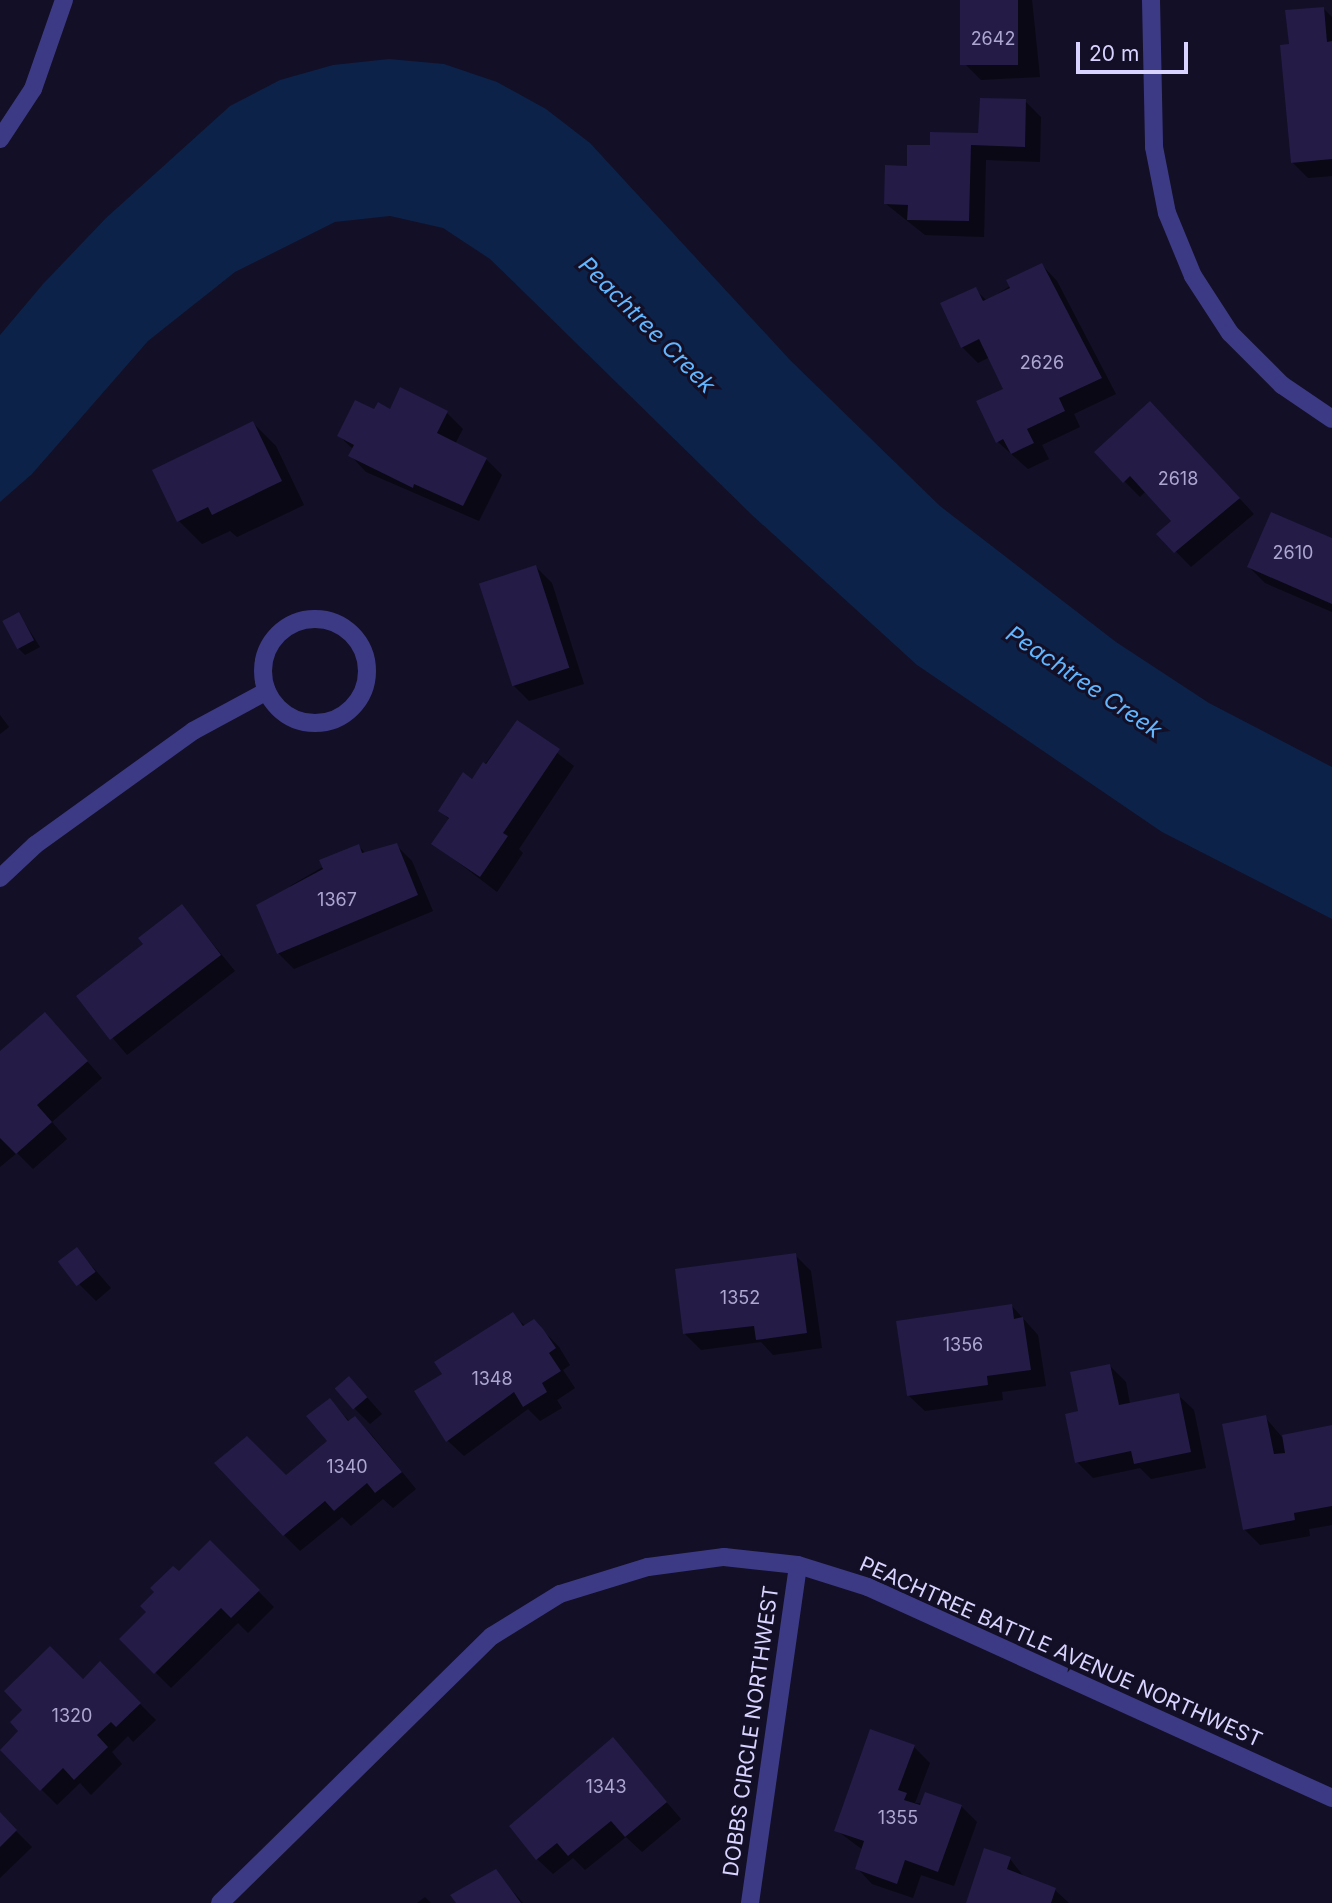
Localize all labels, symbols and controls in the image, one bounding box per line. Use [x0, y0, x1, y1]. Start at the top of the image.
house number: 2642 [971, 28, 1015, 50]
scale bar [1080, 28, 1192, 72]
text: 20 m [1089, 41, 1139, 66]
water label: Peachtree Creek [573, 251, 721, 399]
house number: 2626 [1020, 352, 1064, 374]
house number: 2618 [1158, 468, 1198, 490]
house number: 2610 [1273, 542, 1313, 564]
water label: Peachtree Creek [1001, 620, 1167, 744]
house number: 1367 [317, 889, 357, 911]
house number: 1352 [720, 1287, 760, 1309]
house number: 1356 [943, 1334, 983, 1356]
house number: 1348 [471, 1368, 513, 1390]
house number: 1340 [326, 1456, 368, 1478]
street label: PEACHTREE BATTLE AVENUE NORTHWEST [856, 1551, 1266, 1753]
street label: DOBBS CIRCLE NORTHWEST [718, 1584, 784, 1878]
house number: 1320 [52, 1705, 92, 1727]
house number: 1343 [585, 1776, 627, 1798]
house number: 1355 [878, 1807, 918, 1829]

